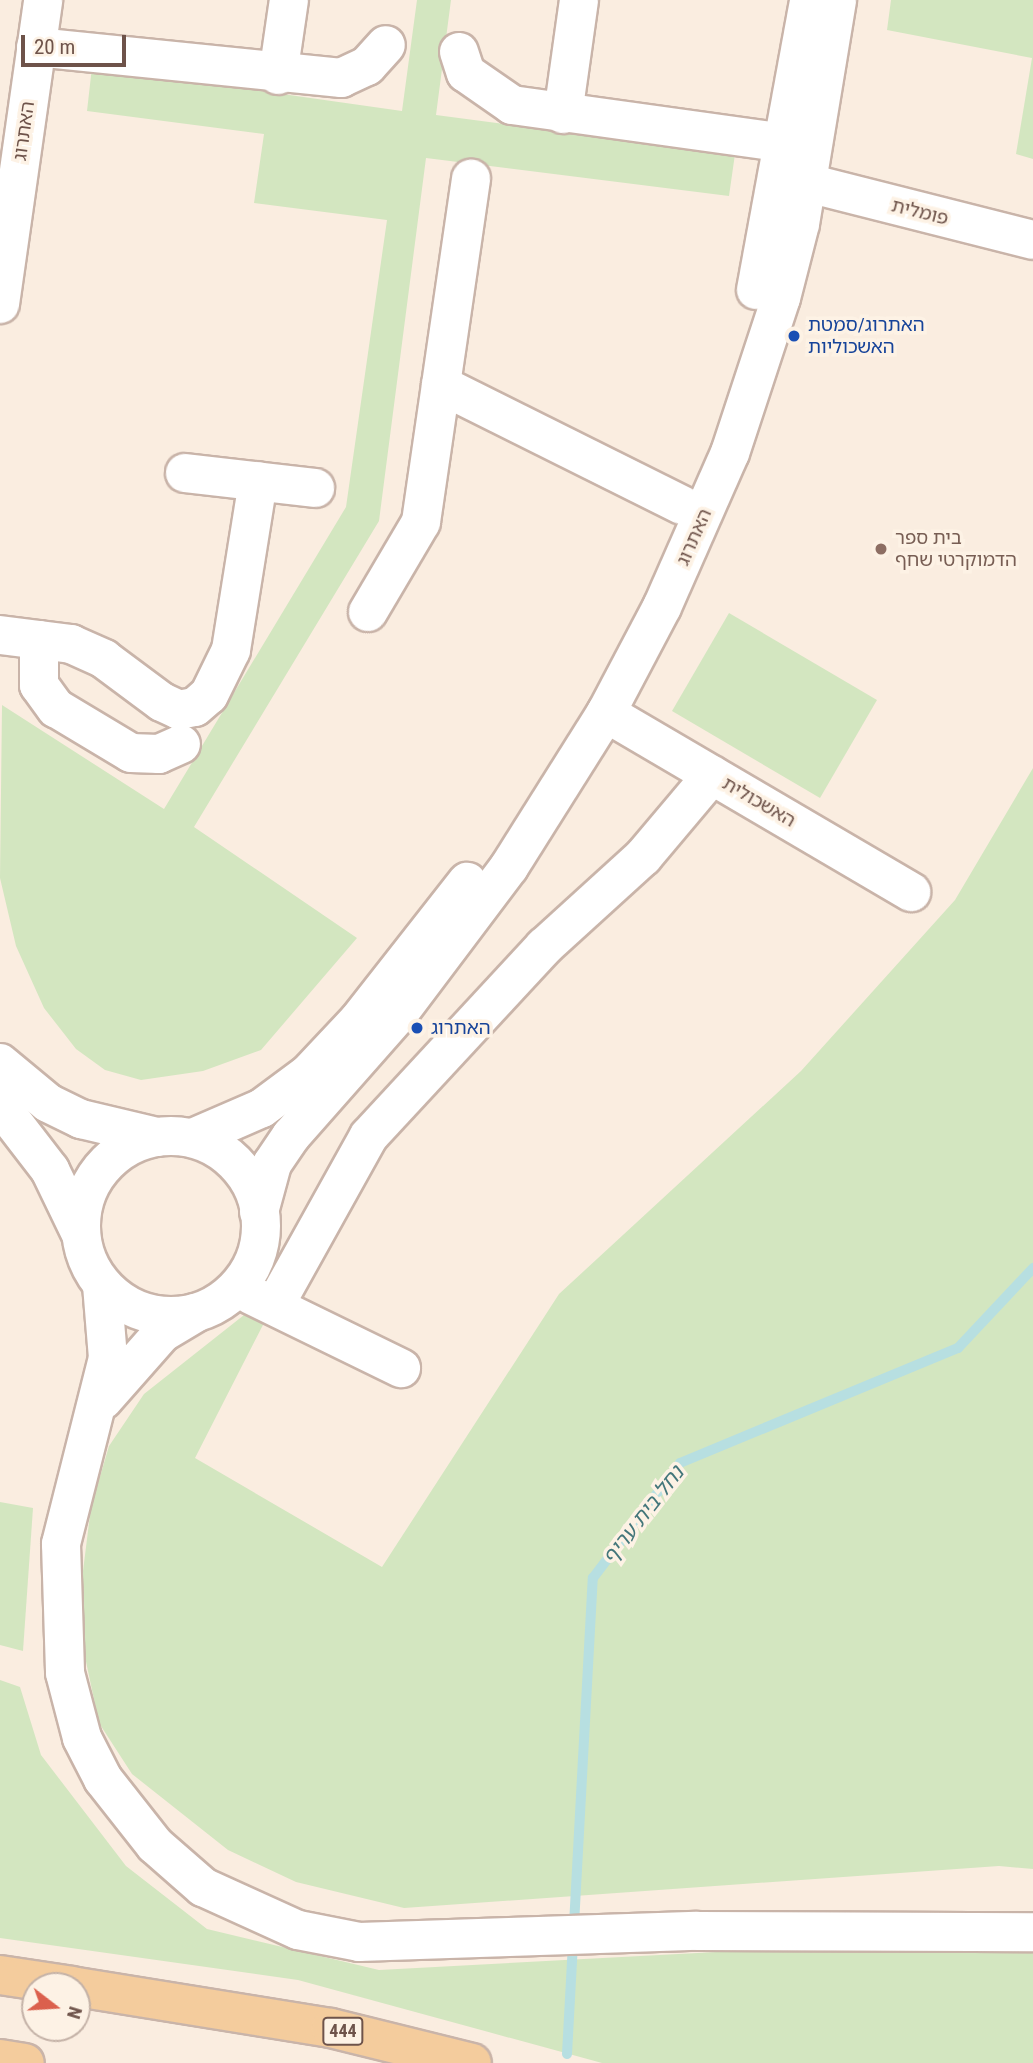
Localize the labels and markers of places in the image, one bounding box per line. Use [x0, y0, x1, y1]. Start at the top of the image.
place label: האתרוג/סמטת האשכוליות [808, 314, 925, 358]
marker: האתרוג/סמטת האשכוליות [786, 328, 802, 344]
place label: בית ספר הדמוקרטי שחף [895, 527, 1017, 571]
marker: בית ספר הדמוקרטי שחף [873, 541, 889, 557]
place label: האתרוג [431, 1017, 491, 1039]
marker: האתרוג [409, 1020, 425, 1036]

